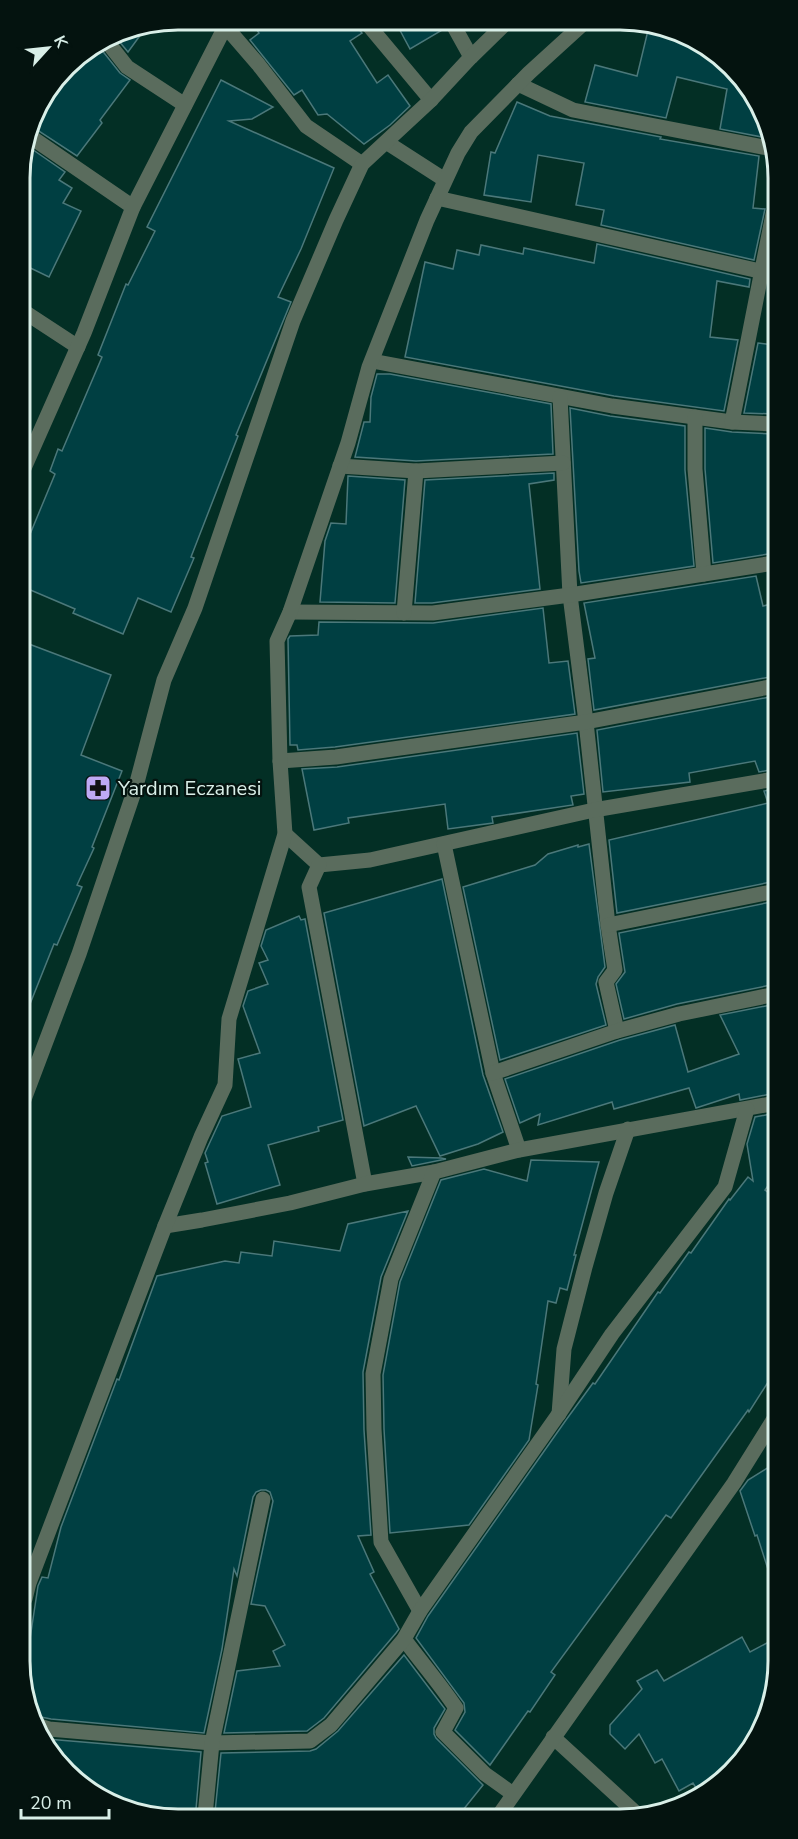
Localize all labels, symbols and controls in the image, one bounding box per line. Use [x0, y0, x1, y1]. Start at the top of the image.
north arrow [18, 18, 78, 78]
text: K [48, 32, 73, 53]
pharmacy icon: Yardım Eczanesi [83, 773, 113, 803]
place label: Yardım Eczanesi [117, 775, 261, 802]
scale bar [21, 1782, 110, 1820]
text: 20 m [30, 1791, 72, 1815]

